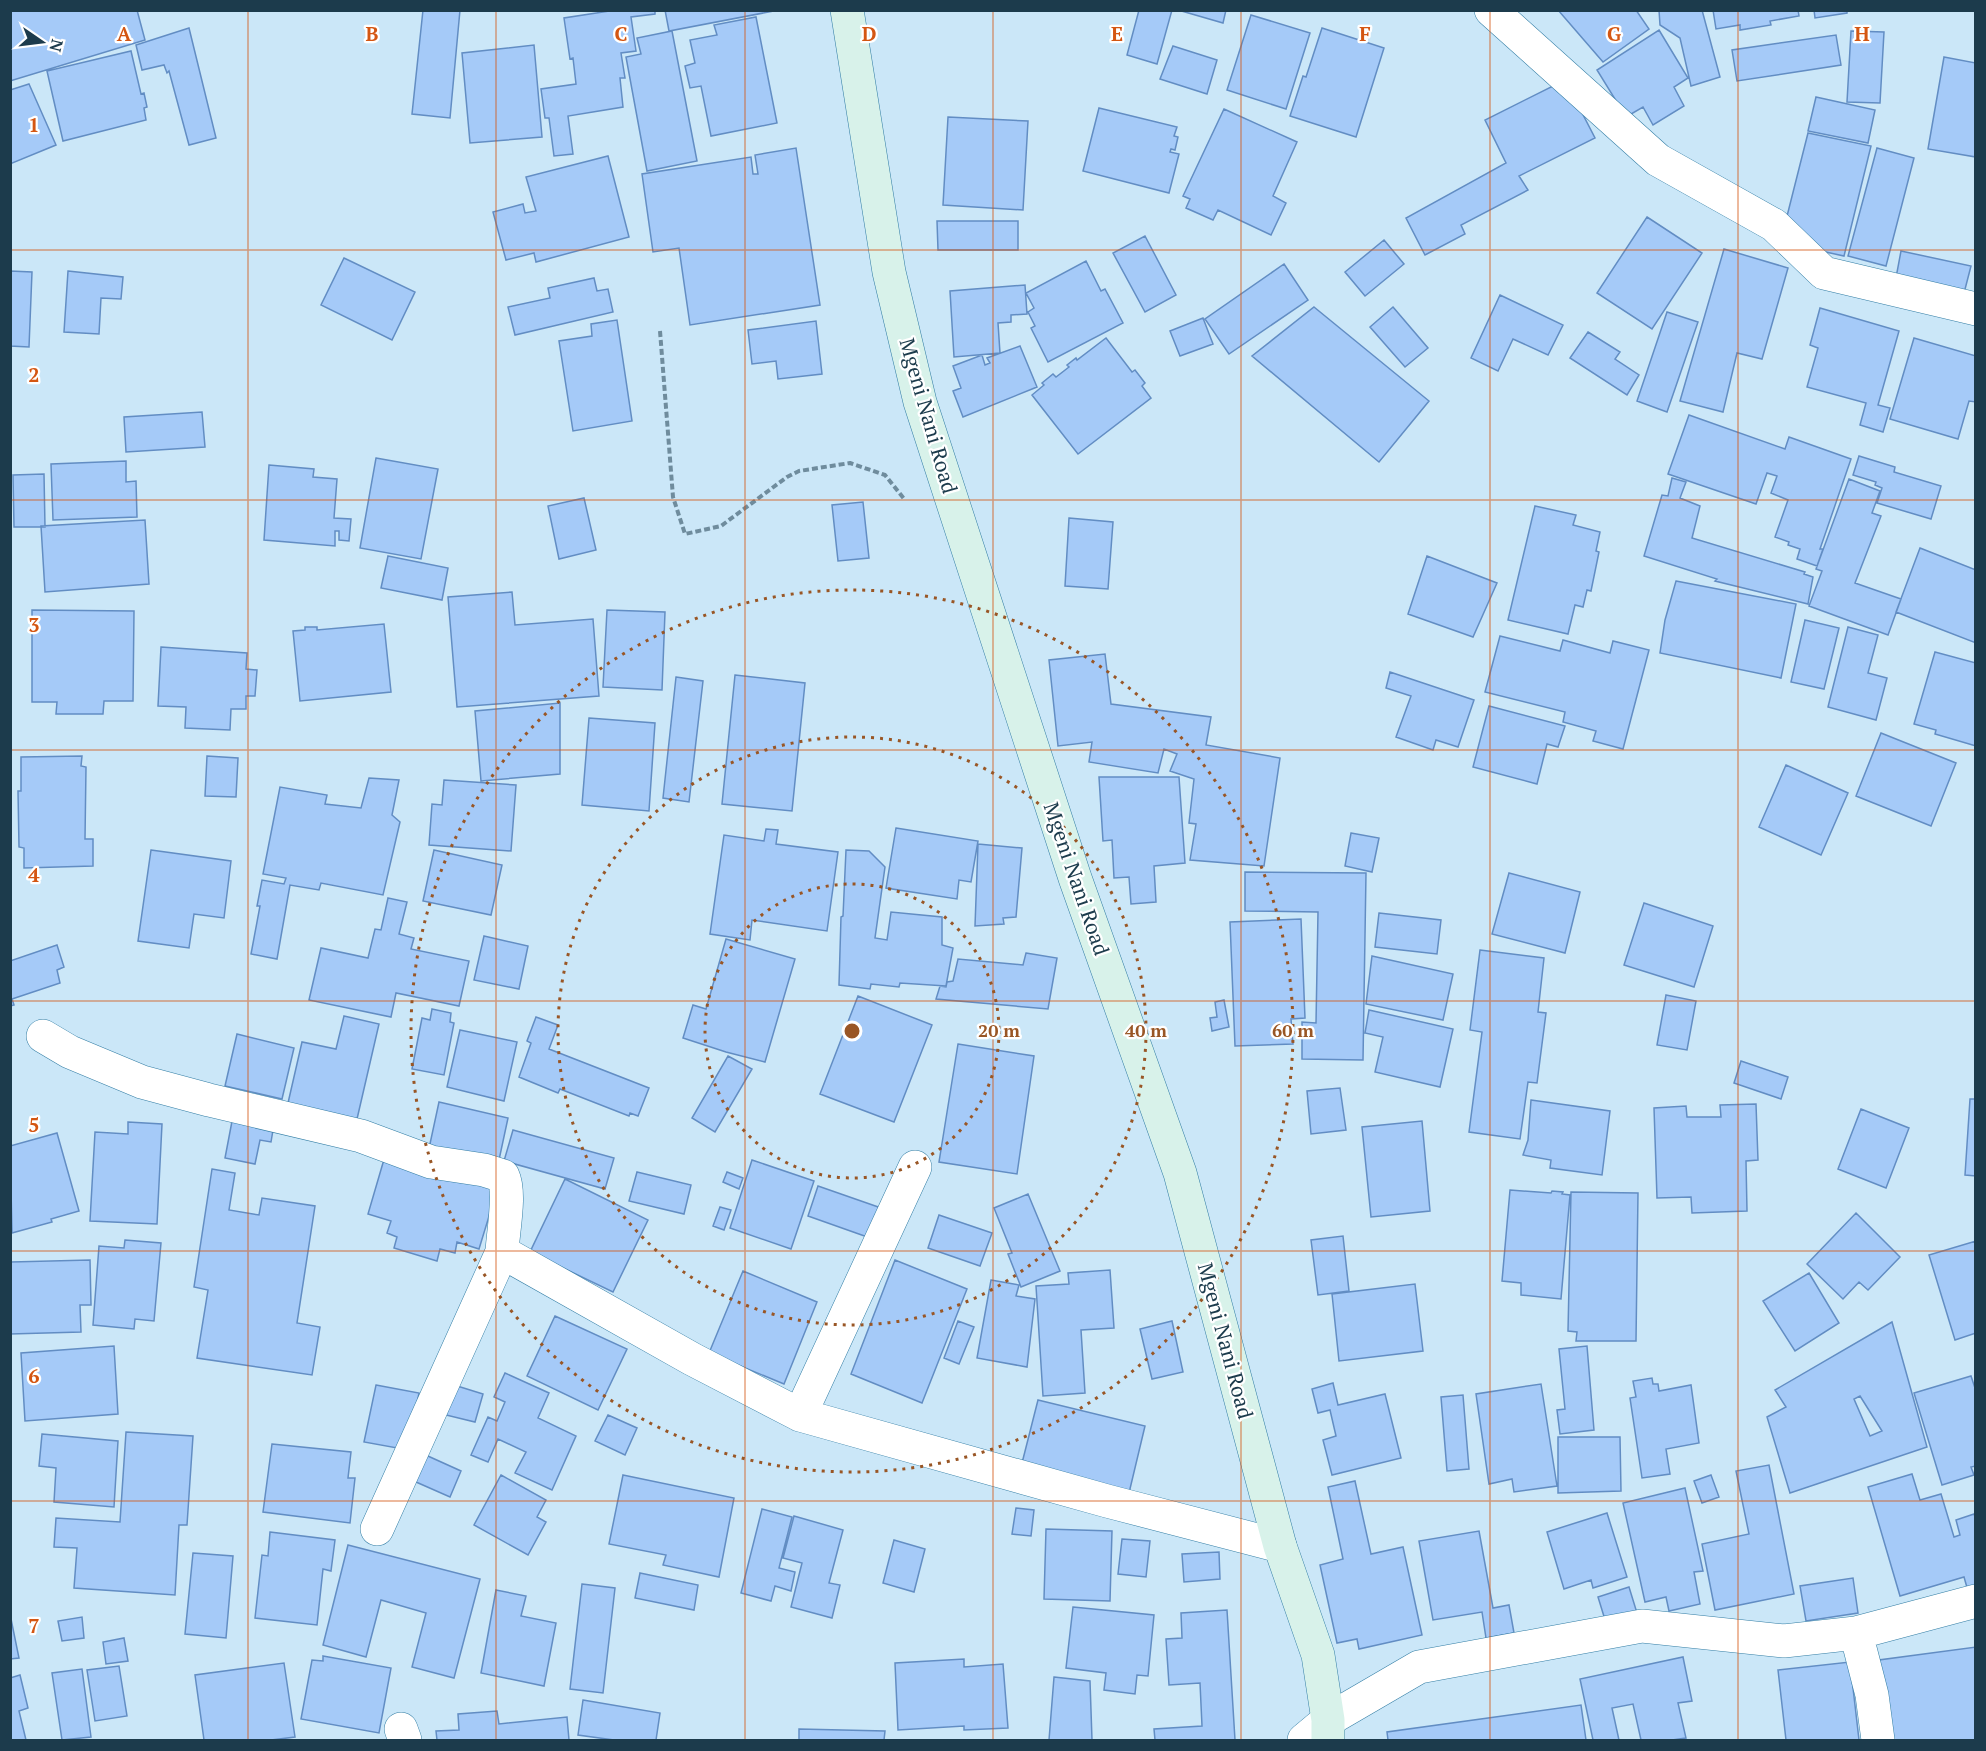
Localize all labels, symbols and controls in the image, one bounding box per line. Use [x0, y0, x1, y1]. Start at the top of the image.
north arrow [12, 12, 72, 72]
text: A [117, 20, 132, 47]
text: B [366, 20, 379, 47]
text: C [614, 20, 628, 47]
text: D [862, 20, 876, 47]
text: E [1111, 20, 1123, 47]
text: F [1359, 20, 1371, 47]
text: G [1607, 20, 1621, 47]
text: H [1854, 20, 1870, 47]
text: N [44, 37, 69, 54]
text: 1 [28, 111, 40, 138]
street label: Mgeni Nani Road [893, 335, 965, 497]
text: 2 [28, 361, 40, 388]
text: 3 [28, 611, 40, 638]
street label: Mgeni Nani Road [1038, 798, 1116, 959]
text: 4 [28, 861, 40, 888]
text: 20 m [978, 1018, 1020, 1042]
text: 40 m [1125, 1018, 1167, 1042]
text: 60 m [1272, 1018, 1314, 1042]
centre of rings [842, 1021, 862, 1041]
text: 5 [28, 1111, 40, 1138]
street label: Mgeni Nani Road [1192, 1260, 1260, 1422]
text: 6 [28, 1362, 40, 1389]
text: 7 [28, 1612, 40, 1639]

